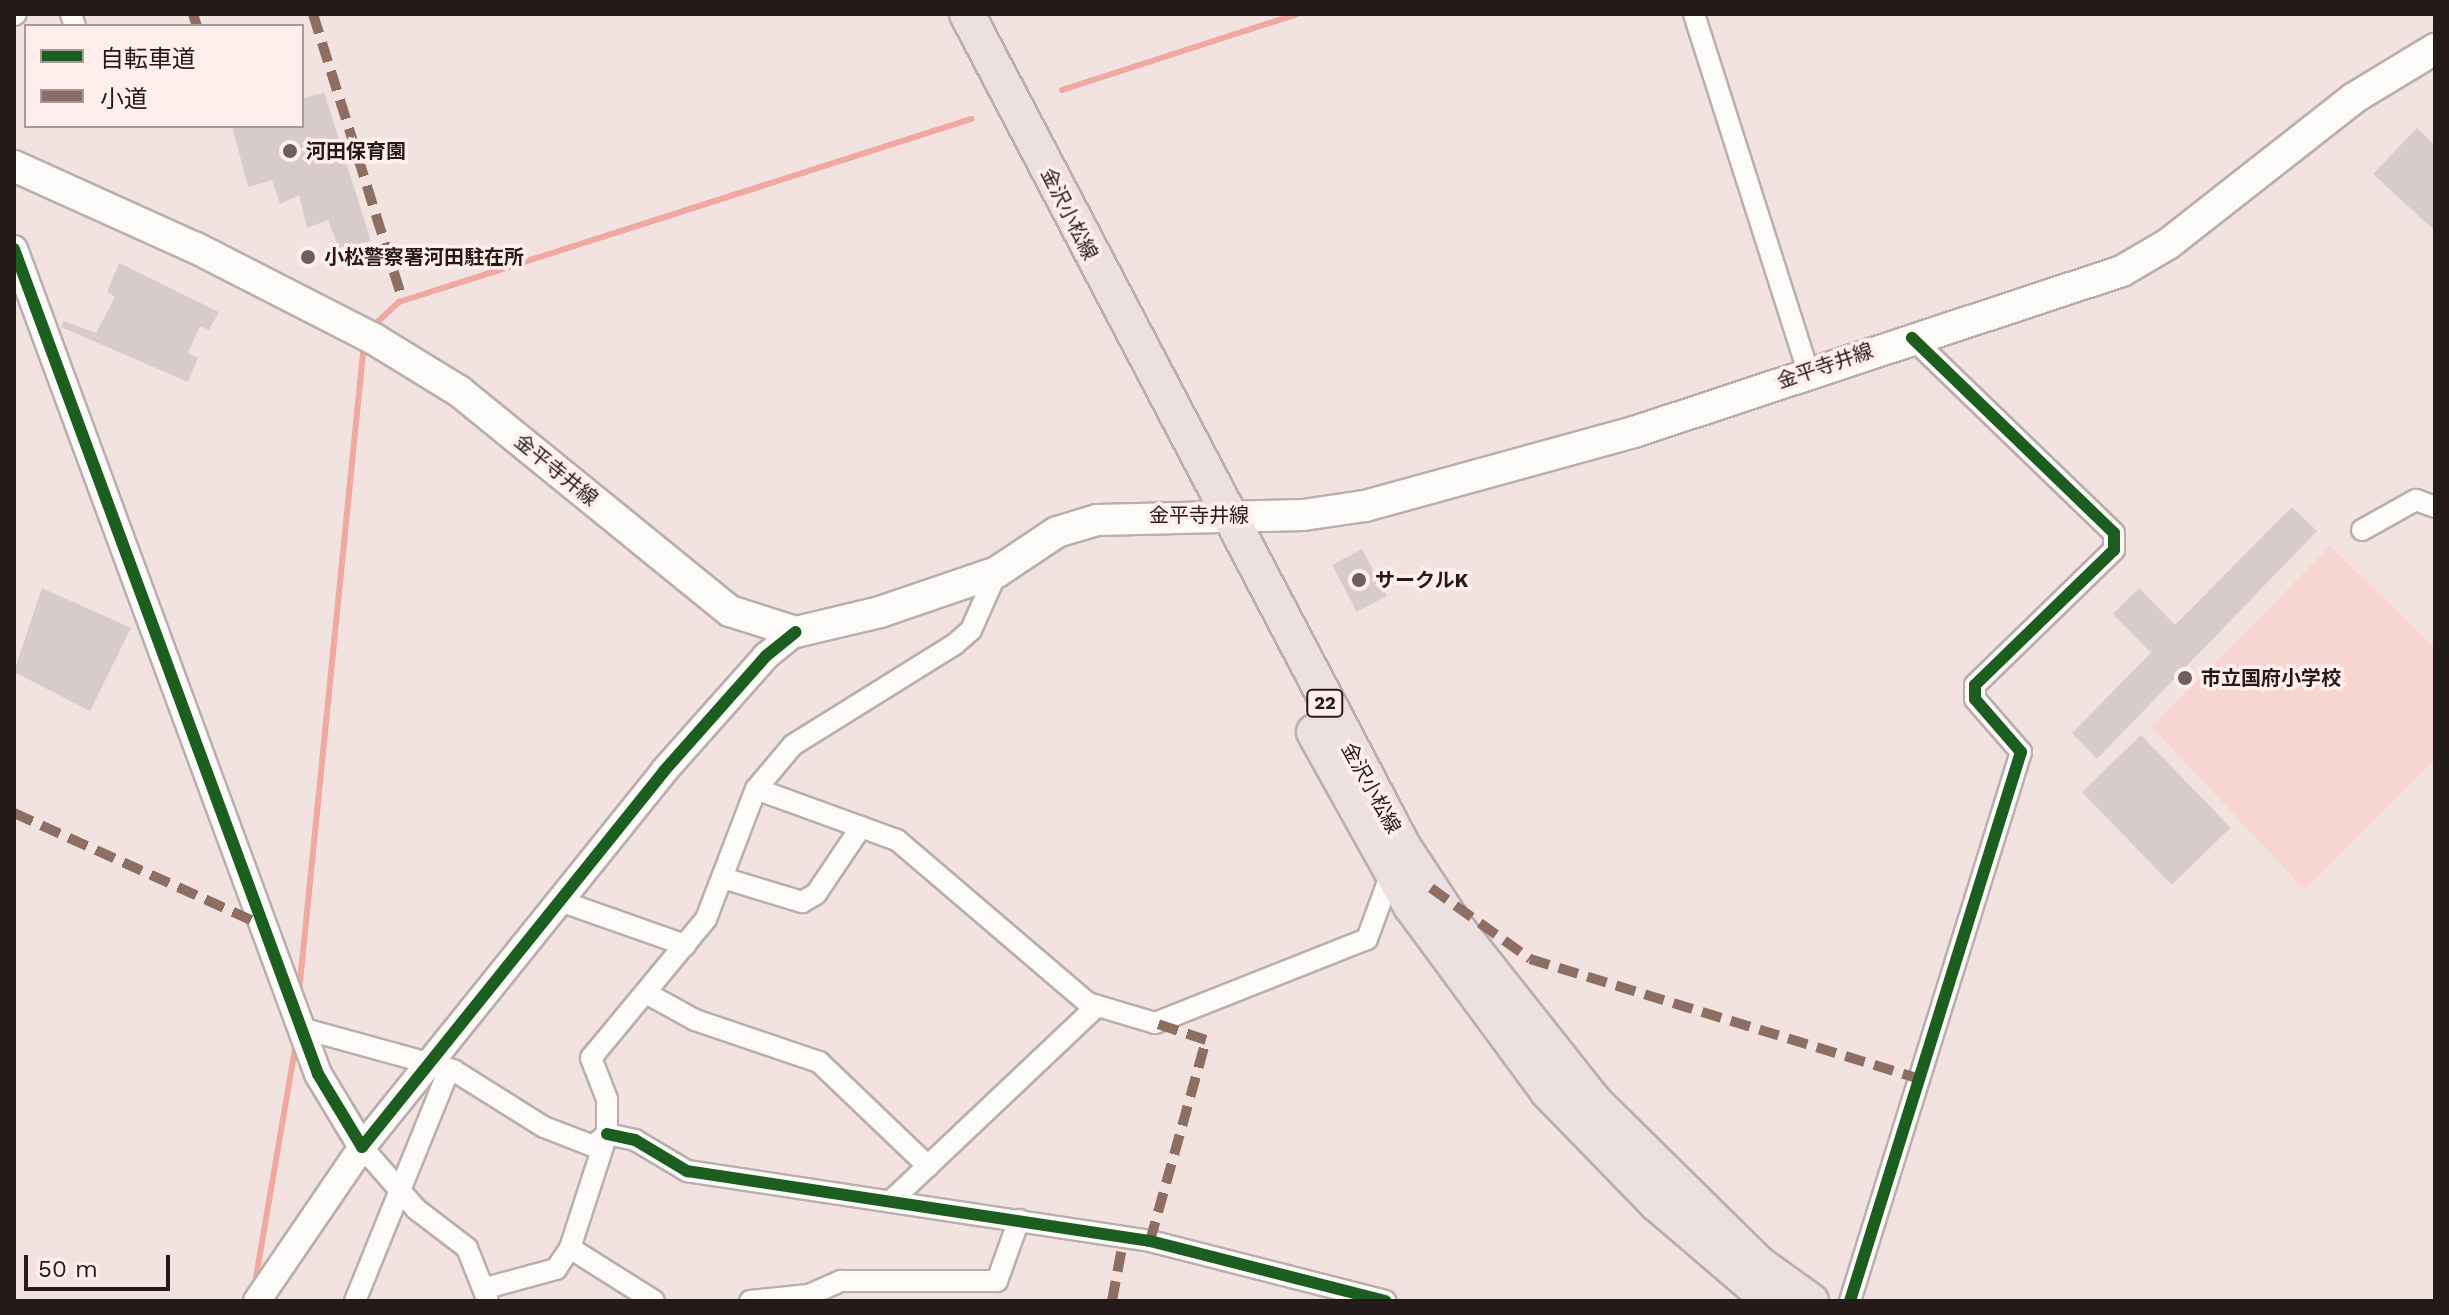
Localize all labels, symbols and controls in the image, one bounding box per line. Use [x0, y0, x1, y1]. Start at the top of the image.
legend [24, 24, 304, 128]
text: 自転車道 [100, 45, 196, 73]
text: 小道 [100, 85, 148, 113]
place label: 河田保育園 [306, 139, 406, 163]
marker: 河田保育園 [281, 142, 299, 160]
street label: 金沢小松線 [1036, 164, 1102, 264]
place label: 小松警察署河田駐在所 [324, 245, 524, 269]
marker: 小松警察署河田駐在所 [299, 248, 317, 266]
street label: 金平寺井線 [1774, 338, 1876, 394]
street label: 金平寺井線 [510, 429, 602, 511]
street label: 金平寺井線 [1149, 503, 1249, 527]
place label: サークルK [1375, 568, 1469, 592]
marker: サークルK [1350, 571, 1368, 589]
place label: 市立国府小学校 [2201, 666, 2341, 690]
marker: 市立国府小学校 [2176, 669, 2194, 687]
road number: 22 [1305, 689, 1345, 717]
street label: 金沢小松線 [1336, 738, 1406, 838]
scale bar [28, 1239, 174, 1289]
text: 50 m [38, 1255, 98, 1283]

